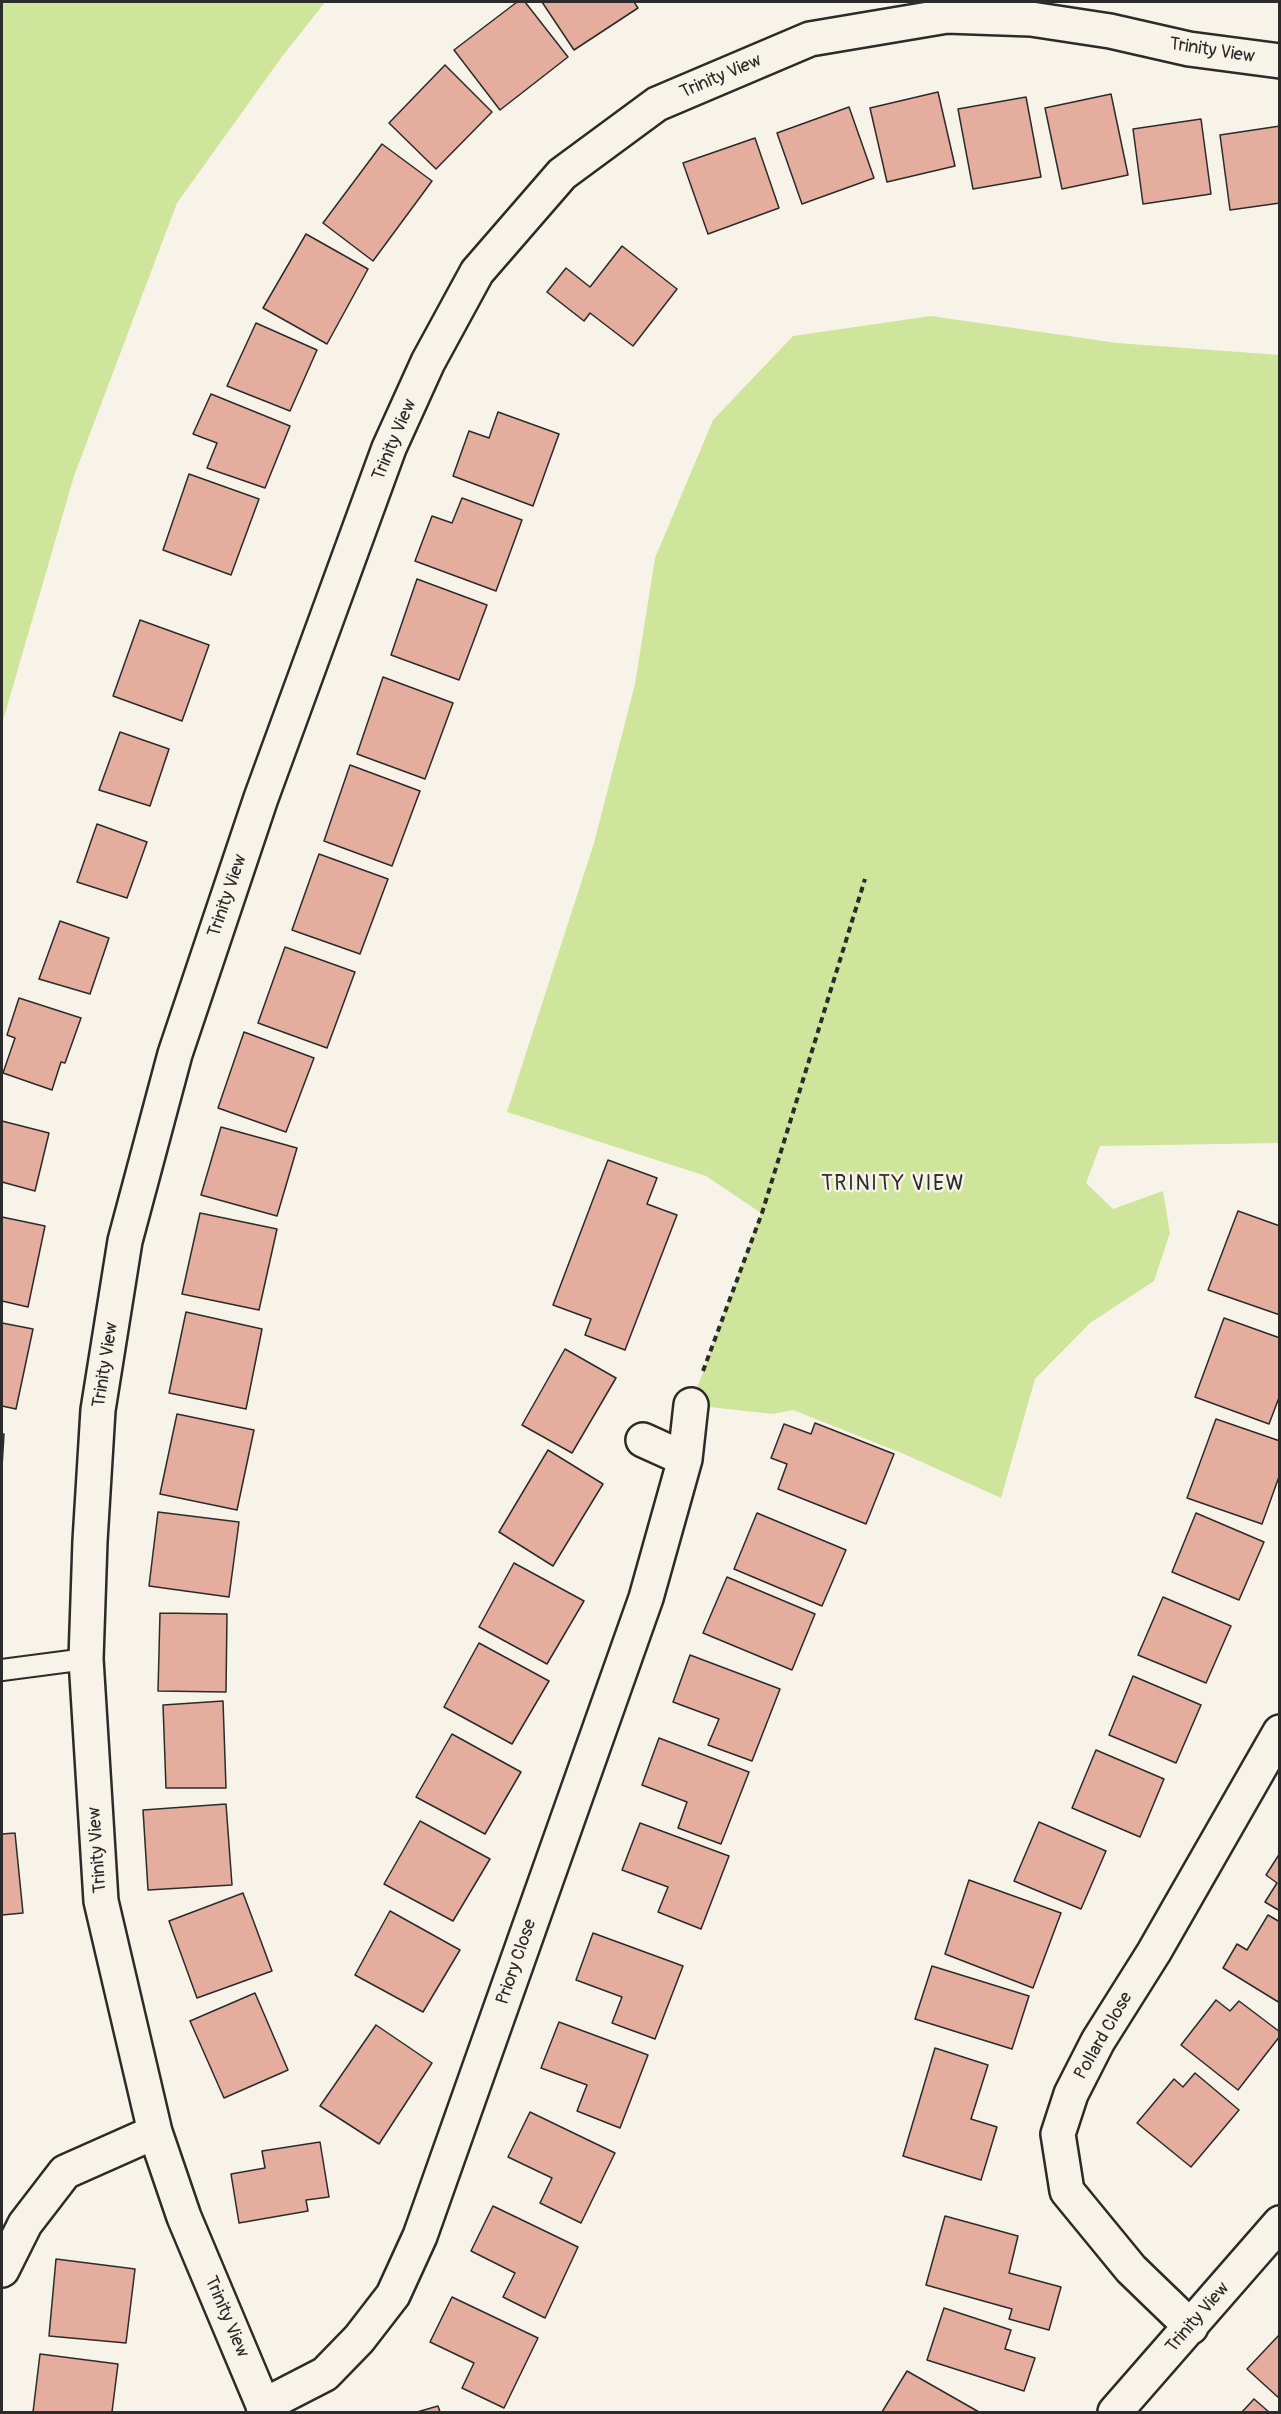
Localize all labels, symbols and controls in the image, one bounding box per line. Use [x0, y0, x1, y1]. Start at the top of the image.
street label: Trinity View [1168, 34, 1256, 68]
street label: Trinity View [677, 50, 765, 104]
street label: Trinity View [368, 396, 422, 484]
street label: Trinity View [204, 852, 252, 940]
district label: TRINITY VIEW [821, 1172, 965, 1198]
street label: Trinity View [89, 1321, 123, 1409]
street label: Trinity View [84, 1806, 112, 1894]
street label: Priory Close [492, 1916, 542, 2008]
street label: Pollard Close [1070, 1988, 1138, 2084]
street label: Trinity View [199, 2273, 253, 2361]
street label: Trinity View [1162, 2278, 1234, 2358]

